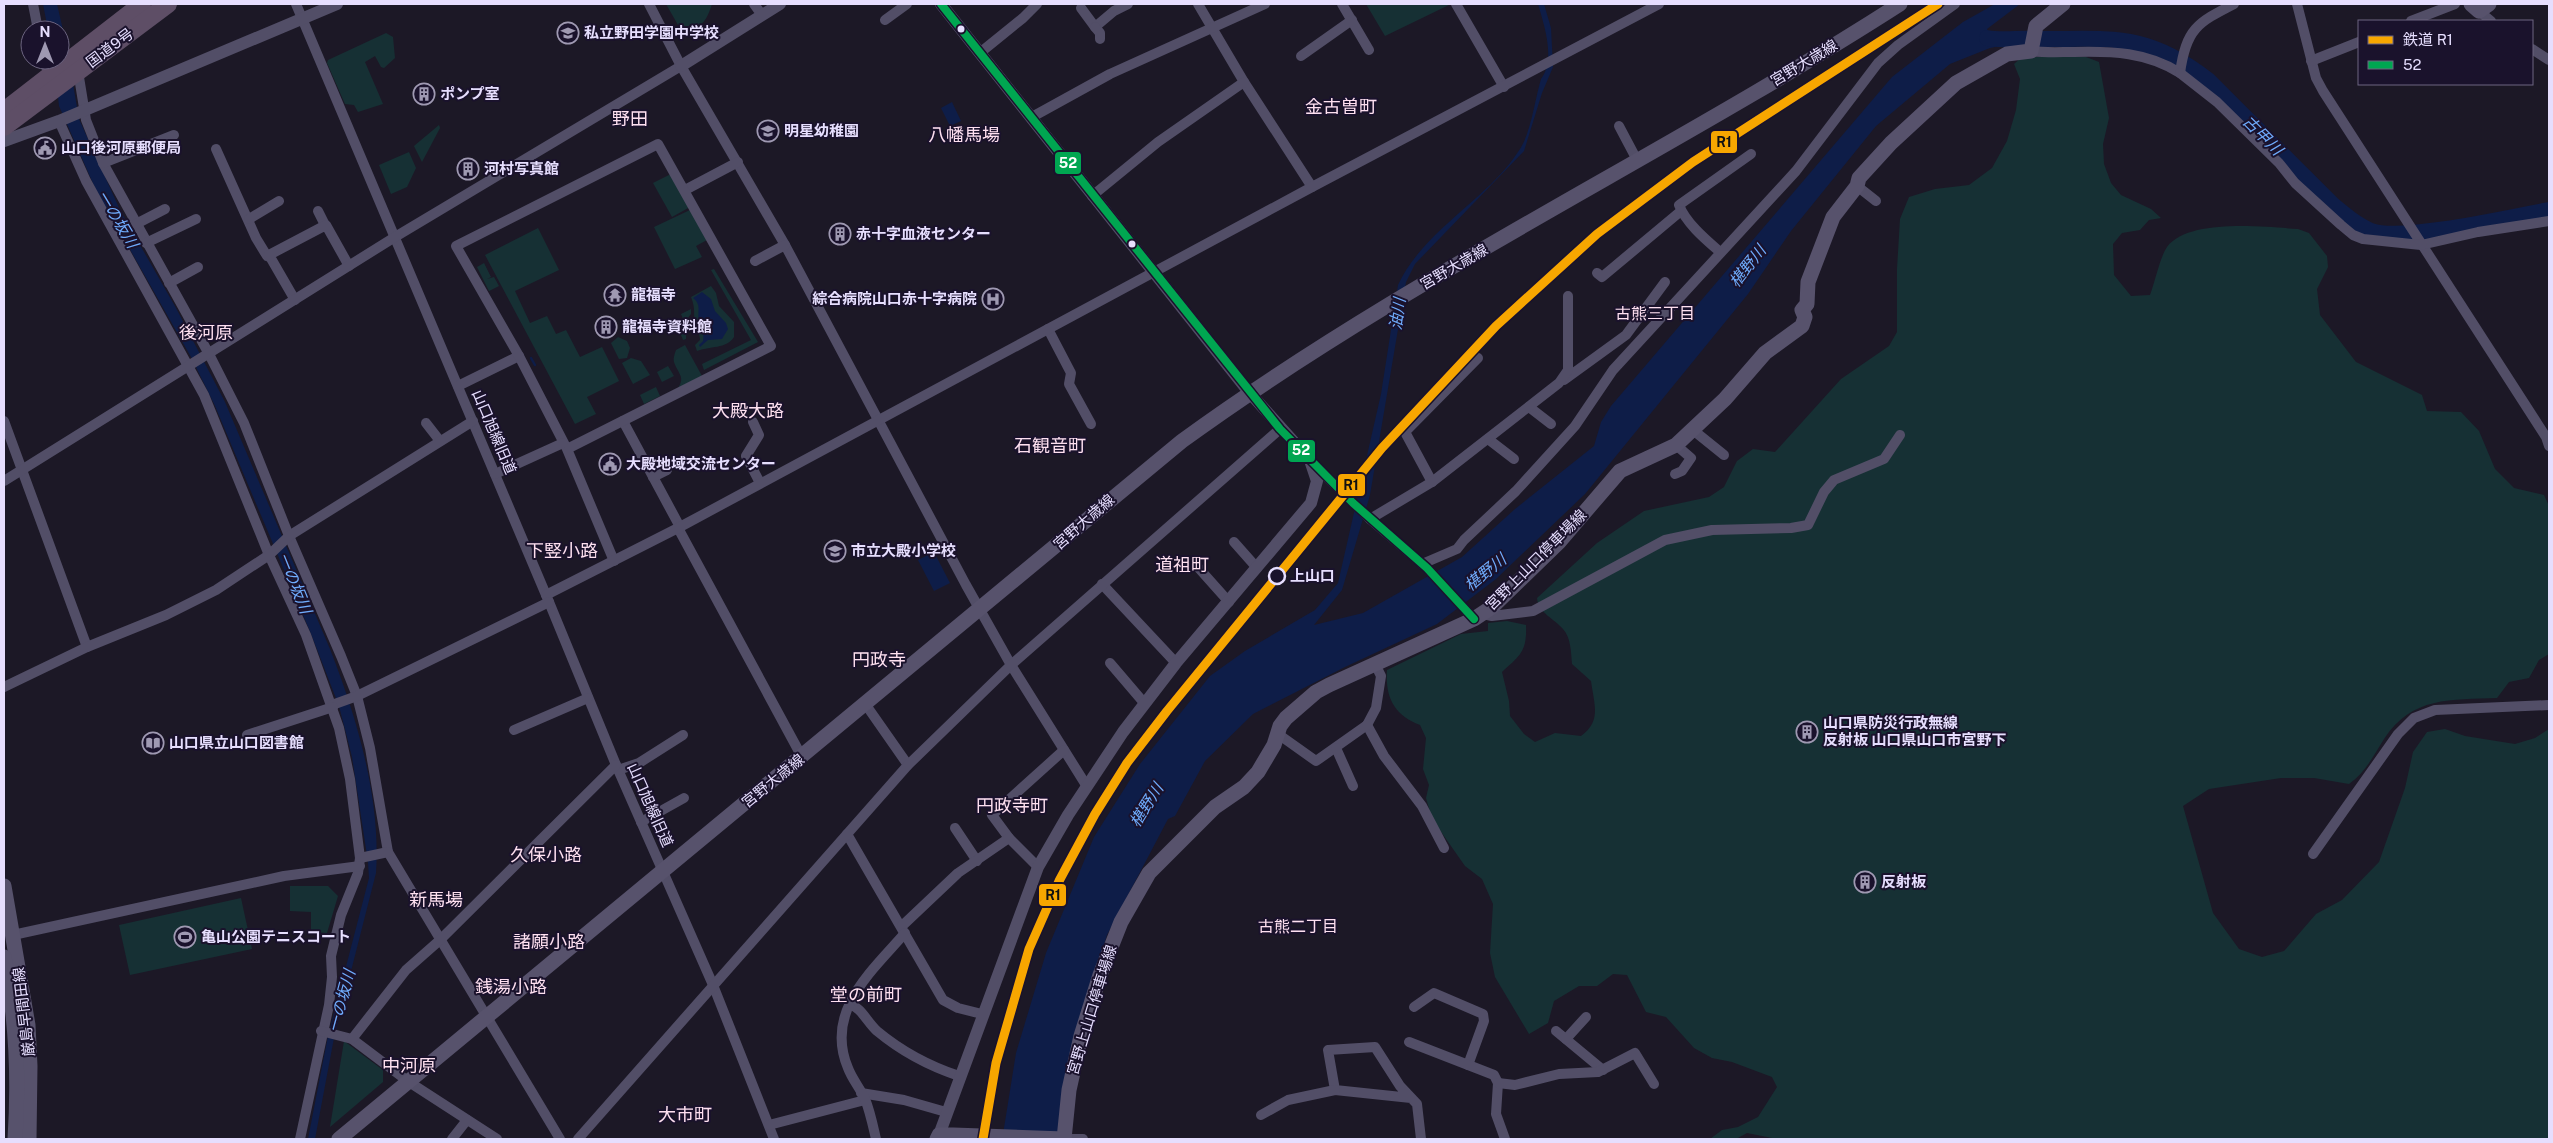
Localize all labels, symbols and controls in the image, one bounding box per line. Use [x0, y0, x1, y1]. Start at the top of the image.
north arrow [20, 20, 70, 70]
legend [2358, 20, 2533, 85]
school or university icon: 私立野田学園中学校 [556, 21, 580, 45]
text: N [40, 24, 50, 40]
street label: 国道9号 [83, 24, 137, 71]
place label: 私立野田学園中学校 [584, 24, 719, 41]
unlabelled marker [956, 24, 966, 34]
text: 鉄道 R1 [2403, 31, 2453, 48]
street label: 宮野大歳線 [1767, 36, 1840, 89]
text: 52 [2403, 56, 2422, 73]
building icon: ポンプ室 [412, 82, 436, 106]
place label: ポンプ室 [440, 85, 500, 102]
district label: 金古曽町 [1305, 96, 1377, 117]
district label: 野田 [612, 108, 648, 129]
water label: 古甲川 [2239, 112, 2288, 160]
school or university icon: 明星幼稚園 [756, 119, 780, 143]
place label: 明星幼稚園 [784, 122, 859, 139]
district label: 八幡馬場 [928, 124, 1000, 145]
line badge: R1 [1710, 130, 1738, 154]
text: R1 [1716, 134, 1732, 150]
public building icon: 山口後河原郵便局 [33, 136, 57, 160]
place label: 山口後河原郵便局 [61, 139, 181, 156]
line badge: 52 [1054, 151, 1082, 175]
text: 52 [1059, 155, 1077, 171]
building icon: 河村写真館 [456, 157, 480, 181]
place label: 河村写真館 [484, 160, 559, 177]
water label: 一の坂川 [93, 187, 143, 253]
building icon: 赤十字血液センター [828, 222, 852, 246]
place label: 赤十字血液センター [856, 225, 991, 242]
unlabelled marker [1127, 239, 1137, 249]
street label: 宮野大歳線 [1417, 240, 1490, 293]
water label: 椹野川 [1725, 240, 1771, 291]
temple icon: 龍福寺 [603, 283, 627, 307]
place label: 龍福寺 [631, 286, 676, 303]
hospital icon: 綜合病院山口赤十字病院 [981, 287, 1005, 311]
place label: 綜合病院山口赤十字病院 [812, 290, 977, 307]
water label: 油川 [1386, 295, 1409, 331]
district label: 古熊三丁目 [1615, 304, 1695, 323]
building icon: 龍福寺資料館 [594, 315, 618, 339]
place label: 龍福寺資料館 [622, 318, 712, 335]
district label: 後河原 [179, 322, 233, 343]
street label: 山口旭線旧道 [469, 387, 520, 477]
district label: 大殿大路 [712, 400, 784, 421]
district label: 石観音町 [1014, 435, 1086, 456]
line badge: 52 [1287, 439, 1316, 463]
text: 52 [1292, 442, 1310, 458]
public building icon: 大殿地域交流センター [598, 452, 622, 476]
place label: 大殿地域交流センター [626, 455, 776, 472]
line badge: R1 [1337, 473, 1366, 497]
text: R1 [1343, 477, 1359, 493]
street label: 宮野大歳線 [1050, 491, 1118, 553]
street label: 宮野上山口停車場線 [1482, 506, 1589, 613]
school or university icon: 市立大殿小学校 [823, 539, 847, 563]
district label: 下竪小路 [526, 540, 598, 561]
place label: 市立大殿小学校 [851, 542, 956, 559]
water label: 椹野川 [1461, 549, 1511, 595]
water label: 一の坂川 [274, 550, 316, 618]
district label: 道祖町 [1155, 554, 1209, 575]
marker: 上山口 [1268, 567, 1286, 585]
place label: 上山口 [1290, 567, 1335, 584]
district label: 円政寺 [852, 649, 906, 670]
place label: 山口県防災行政無線 反射板 山口県山口市宮野下 [1823, 714, 2006, 748]
building icon: 山口県防災行政無線 反射板 山口県山口市宮野下 [1795, 720, 1819, 744]
library icon: 山口県立山口図書館 [141, 731, 165, 755]
place label: 山口県立山口図書館 [169, 734, 304, 751]
street label: 宮野大歳線 [738, 750, 807, 811]
street label: 山口旭線旧道 [624, 760, 677, 849]
water label: 椹野川 [1126, 778, 1168, 831]
district label: 円政寺町 [976, 795, 1048, 816]
district label: 久保小路 [510, 844, 582, 865]
building icon: 反射板 [1853, 870, 1877, 894]
place label: 反射板 [1881, 873, 1927, 890]
line badge: R1 [1038, 883, 1067, 907]
text: R1 [1045, 887, 1061, 903]
district label: 新馬場 [409, 889, 463, 910]
district label: 古熊二丁目 [1258, 917, 1338, 936]
sports icon: 亀山公園テニスコート [173, 925, 197, 949]
place label: 亀山公園テニスコート [201, 928, 351, 945]
district label: 諸願小路 [513, 931, 585, 952]
street label: 宮野上山口停車場線 [1064, 943, 1119, 1077]
street label: 厳島早間田線 [10, 966, 37, 1058]
water label: 一の坂川 [324, 966, 359, 1035]
district label: 銭湯小路 [475, 976, 547, 997]
district label: 堂の前町 [830, 984, 902, 1005]
district label: 中河原 [382, 1055, 436, 1076]
district label: 大市町 [658, 1104, 712, 1125]

